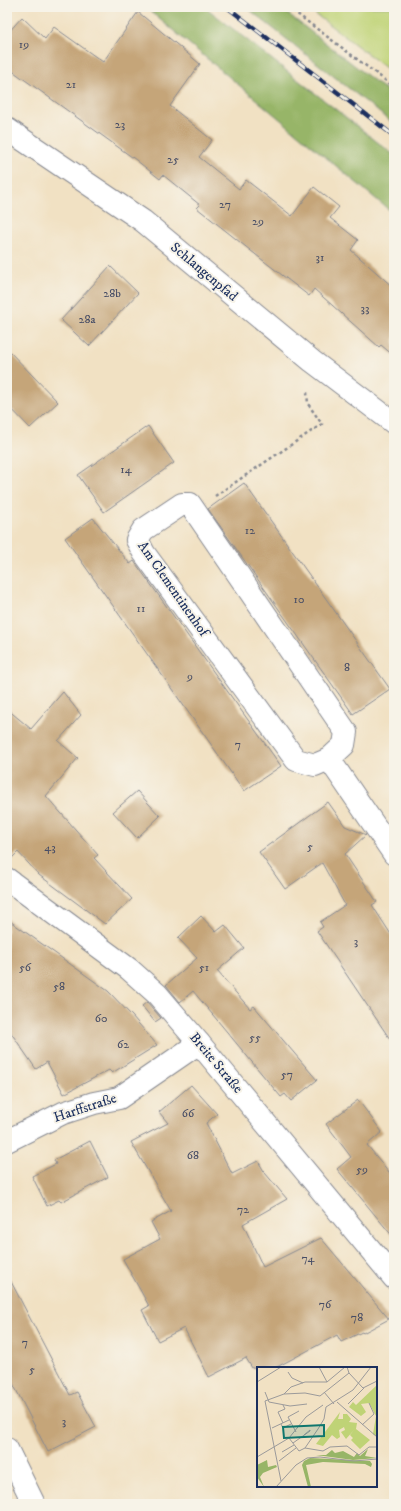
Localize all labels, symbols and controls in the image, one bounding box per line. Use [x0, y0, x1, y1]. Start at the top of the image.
house number: 19 [19, 37, 29, 52]
house number: 21 [66, 77, 76, 92]
house number: 23 [115, 117, 125, 132]
house number: 25 [167, 152, 179, 167]
house number: 27 [219, 197, 231, 212]
house number: 29 [252, 214, 264, 229]
street label: Schlangenpfad [167, 239, 241, 305]
house number: 31 [316, 250, 324, 265]
house number: 28b [103, 286, 121, 301]
house number: 33 [361, 301, 369, 316]
house number: 28a [79, 312, 96, 327]
house number: 14 [120, 462, 133, 477]
house number: 12 [245, 523, 255, 538]
street label: Am Clementinenhof [133, 538, 214, 642]
house number: 10 [294, 592, 304, 607]
house number: 11 [137, 601, 145, 616]
house number: 8 [344, 660, 350, 675]
house number: 9 [186, 669, 193, 684]
house number: 7 [235, 737, 241, 752]
house number: 5 [307, 839, 313, 854]
house number: 43 [44, 840, 56, 855]
house number: 3 [354, 934, 358, 949]
house number: 56 [19, 960, 32, 975]
house number: 51 [199, 960, 209, 975]
house number: 58 [53, 979, 65, 994]
house number: 60 [95, 1011, 107, 1026]
street label: Breite Straße [185, 1029, 247, 1097]
house number: 55 [249, 1030, 261, 1045]
house number: 62 [117, 1037, 129, 1052]
house number: 57 [281, 1067, 293, 1082]
street label: Harffstraße [51, 1089, 119, 1127]
house number: 66 [182, 1106, 195, 1121]
house number: 68 [187, 1148, 199, 1163]
house number: 59 [356, 1162, 368, 1177]
house number: 72 [237, 1202, 249, 1217]
house number: 74 [301, 1251, 316, 1266]
house number: 76 [319, 1297, 332, 1312]
house number: 78 [351, 1310, 363, 1325]
house number: 7 [22, 1335, 28, 1350]
house number: 5 [29, 1362, 35, 1377]
inset map [257, 1367, 377, 1487]
house number: 3 [62, 1414, 66, 1429]

